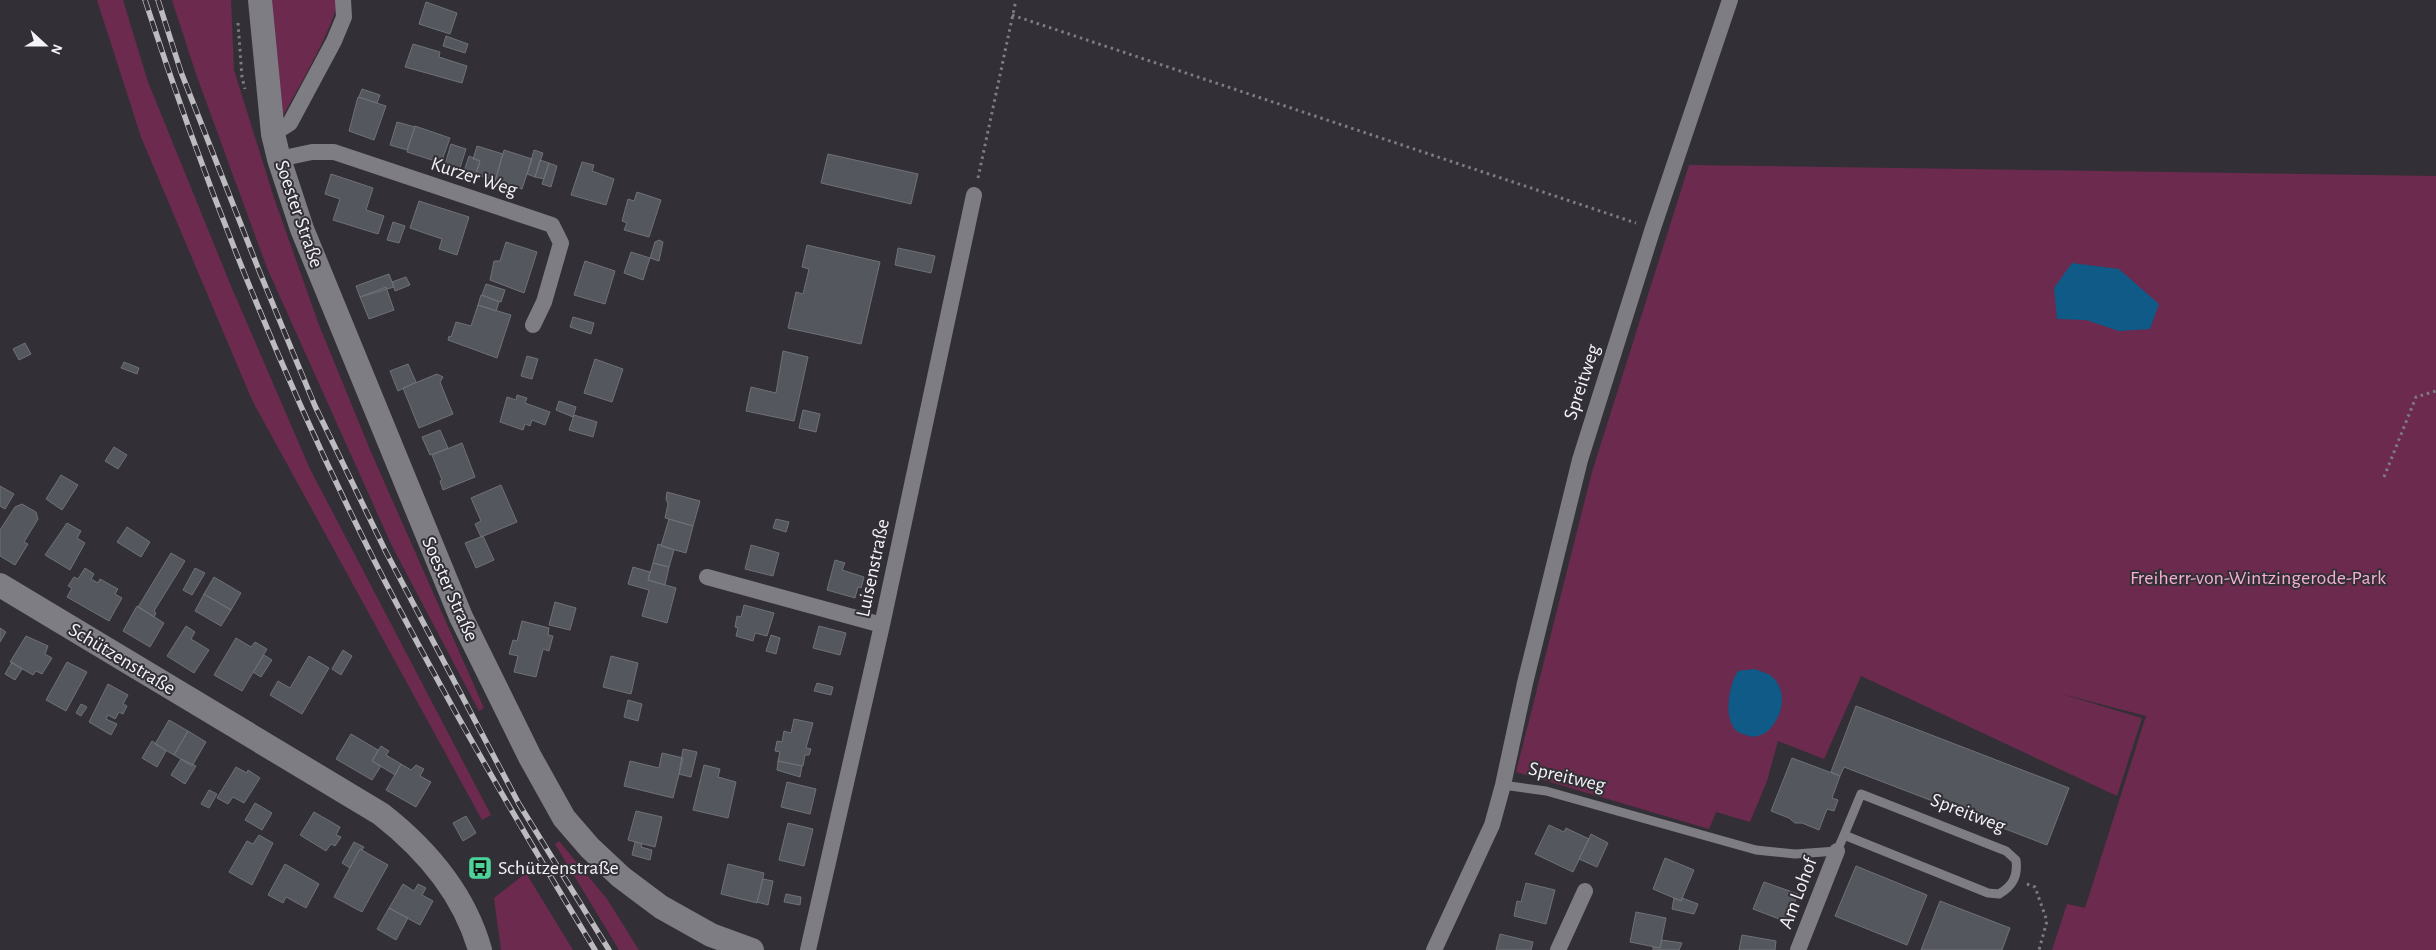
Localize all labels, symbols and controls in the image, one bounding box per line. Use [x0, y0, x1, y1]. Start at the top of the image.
north arrow [20, 20, 70, 70]
text: N [48, 42, 64, 56]
street label: Kurzer Weg [428, 154, 520, 200]
street label: Soester Straße [271, 158, 327, 270]
street label: Spreitweg [1560, 341, 1604, 422]
street label: Luisenstraße [853, 517, 893, 619]
street label: Soester Straße [418, 534, 482, 644]
park label: Freiherr-von-Wintzingerode-Park [2130, 568, 2386, 588]
street label: Schützenstraße [65, 619, 179, 699]
street label: Spreitweg [1527, 758, 1608, 796]
street label: Spreitweg [1928, 790, 2008, 836]
street label: Am Lohof [1775, 854, 1821, 931]
bus stop icon: Schützenstraße [467, 855, 493, 881]
place label: Schützenstraße [498, 858, 619, 878]

